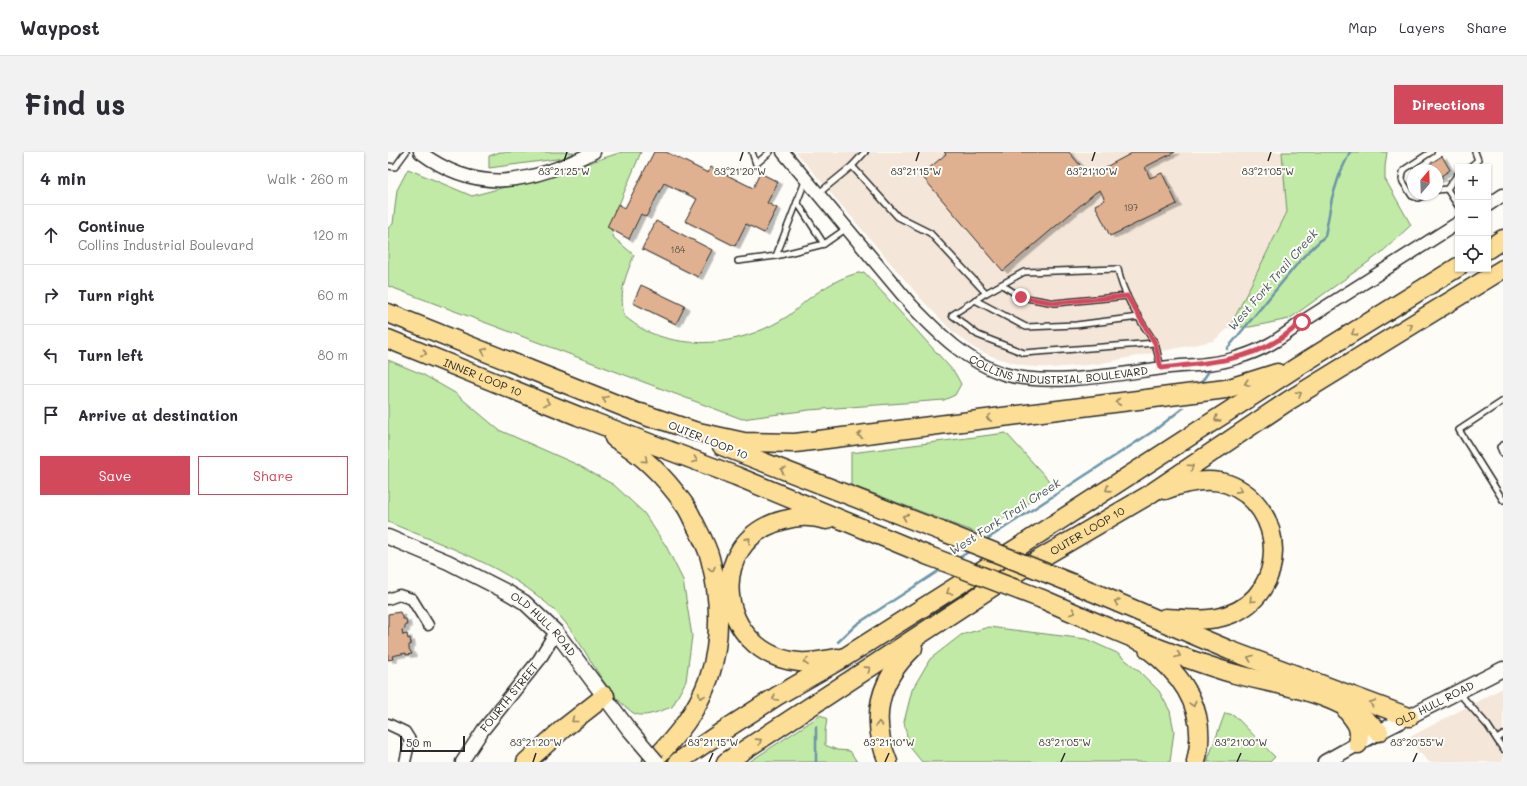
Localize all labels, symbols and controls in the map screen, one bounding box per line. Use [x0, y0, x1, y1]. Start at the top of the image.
text: Waypost [20, 15, 100, 40]
text: Map [1348, 18, 1377, 37]
text: Layers [1399, 18, 1445, 37]
text: Share [1467, 18, 1507, 37]
button: Directions [1394, 85, 1503, 124]
text: Find us [24, 86, 125, 122]
text: 83°21'25"W [538, 164, 590, 178]
text: 83°21'20"W [714, 164, 766, 178]
text: 83°21'15"W [891, 164, 942, 178]
text: 83°21'10"W [1067, 164, 1118, 178]
text: 83°21'05"W [1242, 164, 1294, 178]
north arrow [1407, 164, 1443, 200]
map controls [1455, 164, 1491, 272]
button: + [1455, 164, 1491, 200]
text: 4 min [40, 167, 86, 189]
text: Walk · 260 m [267, 170, 348, 187]
button: − [1455, 200, 1491, 236]
house number: 197 [1124, 202, 1138, 213]
text: Continue [78, 216, 145, 236]
icon: ahead [40, 224, 62, 246]
water label: West Fork Trail Creek [1224, 225, 1321, 333]
text: 120 m [312, 226, 348, 243]
text: Collins Industrial Boulevard [78, 236, 253, 253]
button: locate [1455, 236, 1491, 272]
house number: 184 [671, 244, 686, 255]
icon: right [40, 284, 62, 306]
text: Turn right [78, 285, 155, 305]
text: 60 m [318, 286, 348, 303]
route end [1012, 288, 1030, 306]
route start [1293, 313, 1311, 331]
one-way arrow [1406, 324, 1413, 331]
one-way arrow [1351, 328, 1358, 335]
icon: left [40, 344, 62, 366]
text: Turn left [78, 345, 143, 365]
text: 80 m [318, 346, 348, 363]
one-way arrow [480, 348, 488, 356]
one-way arrow [421, 349, 428, 357]
street label: COLLINS INDUSTRIAL BOULEVARD [966, 351, 1149, 387]
street label: INNER LOOP 10 [441, 354, 524, 399]
one-way arrow [1243, 378, 1250, 387]
one-way arrow [1295, 391, 1302, 399]
one-way arrow [601, 396, 609, 404]
one-way arrow [1115, 397, 1121, 406]
one-way arrow [543, 399, 550, 407]
icon: arrive [40, 404, 62, 426]
text: Arrive at destination [78, 405, 238, 425]
one-way arrow [986, 414, 992, 423]
one-way arrow [1215, 414, 1222, 421]
street label: OUTER LOOP 10 [666, 417, 750, 462]
one-way arrow [857, 430, 863, 439]
one-way arrow [641, 455, 648, 462]
button: Save [40, 456, 190, 495]
button: Share [198, 456, 348, 495]
one-way arrow [691, 456, 698, 464]
one-way arrow [1187, 464, 1194, 471]
one-way arrow [780, 466, 787, 474]
water label: West Fork Trail Creek [946, 474, 1064, 558]
one-way arrow [1105, 485, 1112, 492]
one-way arrow [1234, 485, 1242, 493]
street label: OUTER LOOP 10 [1047, 503, 1127, 558]
one-way arrow [901, 514, 909, 522]
one-way arrow [743, 537, 751, 545]
one-way arrow [708, 566, 716, 572]
one-way arrow [946, 587, 953, 594]
street label: OLD HULL ROAD [508, 588, 580, 659]
one-way arrow [1249, 595, 1257, 603]
one-way arrow [1113, 599, 1120, 607]
one-way arrow [1068, 607, 1076, 615]
one-way arrow [1175, 651, 1182, 659]
one-way arrow [1247, 654, 1254, 663]
one-way arrow [803, 657, 809, 666]
street label: FOURTH STREET [476, 659, 541, 735]
one-way arrow [864, 667, 871, 674]
street label: OLD HULL ROAD [1392, 677, 1476, 730]
one-way arrow [698, 691, 706, 699]
one-way arrow [772, 693, 779, 700]
one-way arrow [1188, 700, 1197, 707]
one-way arrow [1369, 700, 1376, 708]
one-way arrow [571, 715, 578, 722]
one-way arrow [875, 721, 883, 727]
scale bar [400, 734, 465, 753]
text: 50 m [406, 735, 432, 750]
text: 83°21'20"W [510, 735, 562, 749]
text: 83°21'15"W [688, 735, 739, 749]
text: 83°21'10"W [864, 735, 915, 749]
text: 83°21'05"W [1039, 735, 1091, 749]
text: 83°21'00"W [1215, 735, 1268, 749]
text: 83°20'55"W [1390, 735, 1444, 749]
one-way arrow [755, 738, 762, 745]

